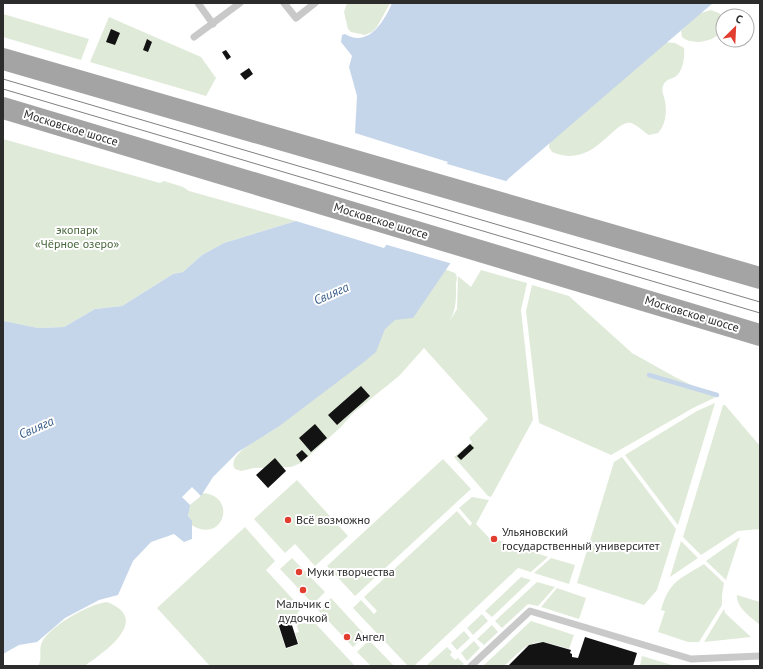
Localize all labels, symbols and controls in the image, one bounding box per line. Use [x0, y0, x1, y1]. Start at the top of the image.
north arrow [715, 8, 755, 48]
text: С [733, 11, 745, 27]
street label: Московское шоссе [22, 106, 120, 149]
street label: Московское шоссе [332, 199, 430, 242]
park label: экопарк «Чёрное озеро» [35, 222, 119, 251]
water label: Свияга [311, 278, 352, 309]
street label: Московское шоссе [643, 292, 741, 335]
water label: Свияга [16, 412, 57, 443]
place label: Всё возможно [296, 512, 370, 527]
marker: Всё возможно [283, 515, 293, 525]
place label: Ульяновский государственный университет [502, 524, 660, 553]
marker: Ульяновский государственный университет [489, 534, 499, 544]
place label: Муки творчества [307, 564, 395, 579]
marker: Муки творчества [294, 567, 304, 577]
marker: Мальчик с дудочкой [298, 585, 308, 595]
place label: Мальчик с дудочкой [276, 596, 330, 625]
place label: Ангел [355, 629, 385, 644]
marker: Ангел [342, 632, 352, 642]

